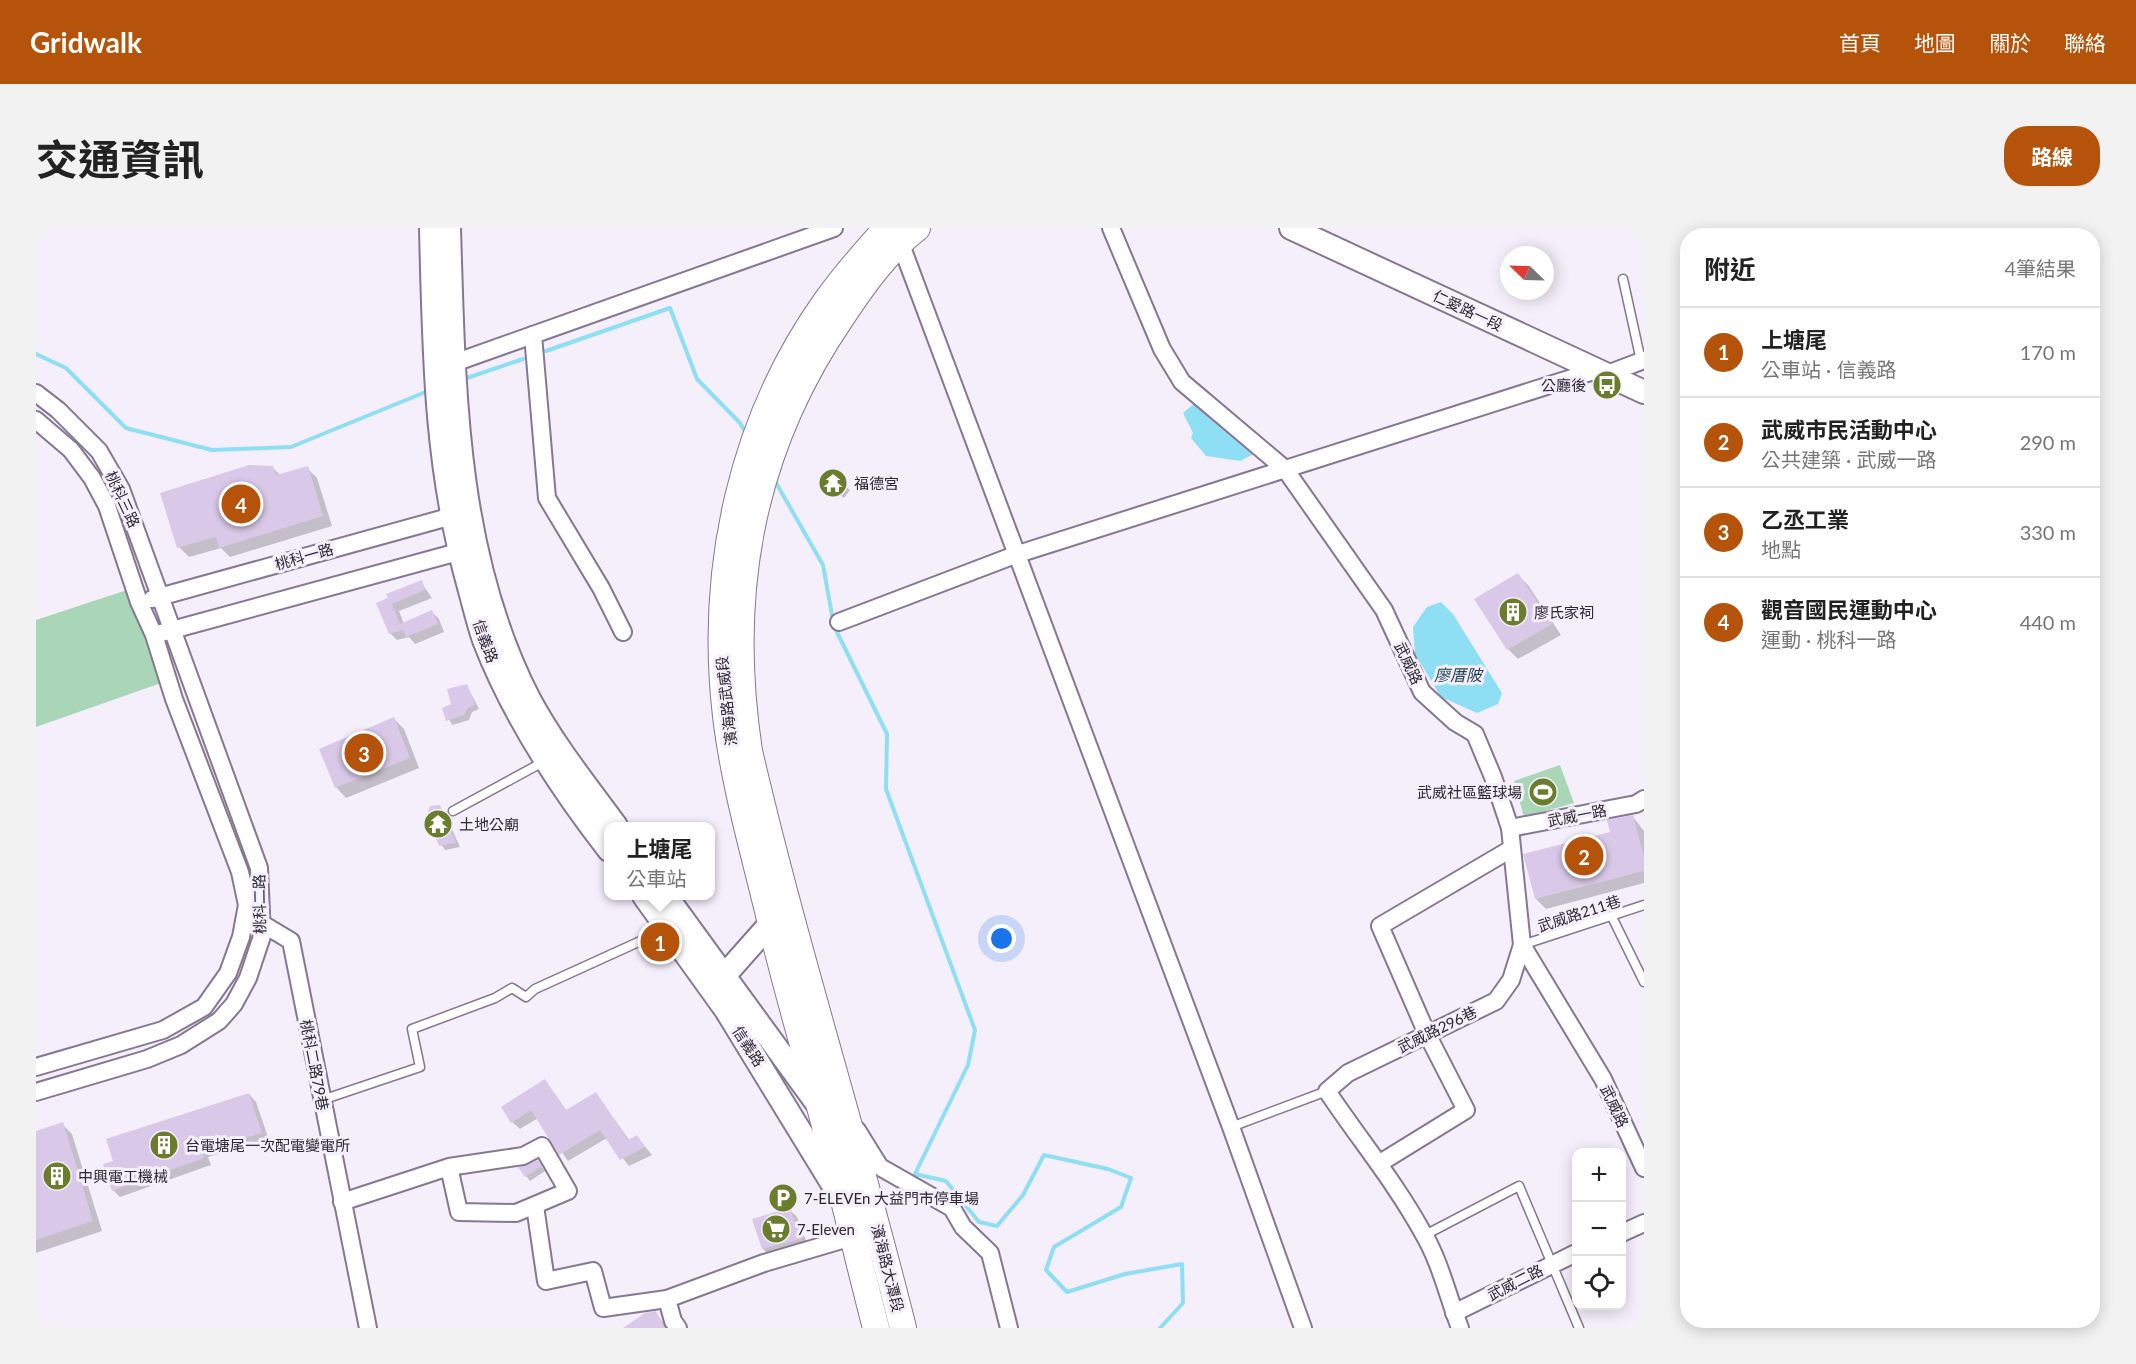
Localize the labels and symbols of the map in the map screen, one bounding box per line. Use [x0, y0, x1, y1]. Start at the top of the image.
north arrow [1500, 246, 1554, 300]
street label: 仁愛路一段 [1430, 286, 1506, 334]
bus stop icon: 公廳後 [1591, 369, 1623, 401]
place label: 公廳後 [1541, 376, 1586, 394]
temple icon: 福德宮 [817, 467, 849, 499]
street label: 桃科三路 [102, 468, 144, 530]
place label: 福德宮 [854, 474, 899, 492]
pin: 4 [222, 482, 260, 526]
street label: 桃科一路 [273, 539, 335, 573]
building icon: 廖氏家祠 [1497, 596, 1529, 628]
place label: 廖氏家祠 [1534, 603, 1594, 621]
street label: 信義路 [470, 617, 502, 665]
street label: 武威路 [1391, 639, 1427, 687]
street label: 濱海路武威段 [712, 655, 740, 747]
water label: 廖厝陂 [1434, 665, 1484, 684]
pin: 3 [344, 730, 384, 776]
sports icon: 武威社區籃球場 [1527, 776, 1559, 808]
place label: 武威社區籃球場 [1417, 783, 1522, 801]
street label: 武威一路 [1546, 800, 1608, 830]
temple icon: 土地公廟 [422, 808, 454, 840]
place label: 土地公廟 [459, 815, 519, 833]
pin: 2 [1564, 834, 1604, 878]
street label: 桃科二路 [249, 874, 269, 934]
street label: 武威路211巷 [1535, 891, 1623, 935]
pin: 1 [640, 920, 680, 964]
your location [987, 924, 1016, 953]
street label: 武威路296巷 [1394, 1002, 1480, 1056]
street label: 桃科二路79巷 [297, 1018, 333, 1112]
street label: 信義路 [729, 1022, 769, 1070]
street label: 武威路 [1597, 1082, 1633, 1130]
building icon: 台電塘尾一次配電變電所 [148, 1129, 180, 1161]
place label: 台電塘尾一次配電變電所 [185, 1136, 350, 1154]
building icon: 中興電工機械 [41, 1160, 73, 1192]
place label: 中興電工機械 [78, 1167, 168, 1185]
parking icon: 7-ELEVEn 大益門市停車場 [767, 1182, 799, 1214]
place label: 7-ELEVEn 大益門市停車場 [804, 1189, 979, 1207]
supermarket icon: 7-Eleven [760, 1213, 792, 1245]
place label: 7-Eleven [797, 1220, 855, 1238]
street label: 濱海路大潭段 [868, 1222, 908, 1314]
street label: 武威二路 [1484, 1260, 1546, 1304]

